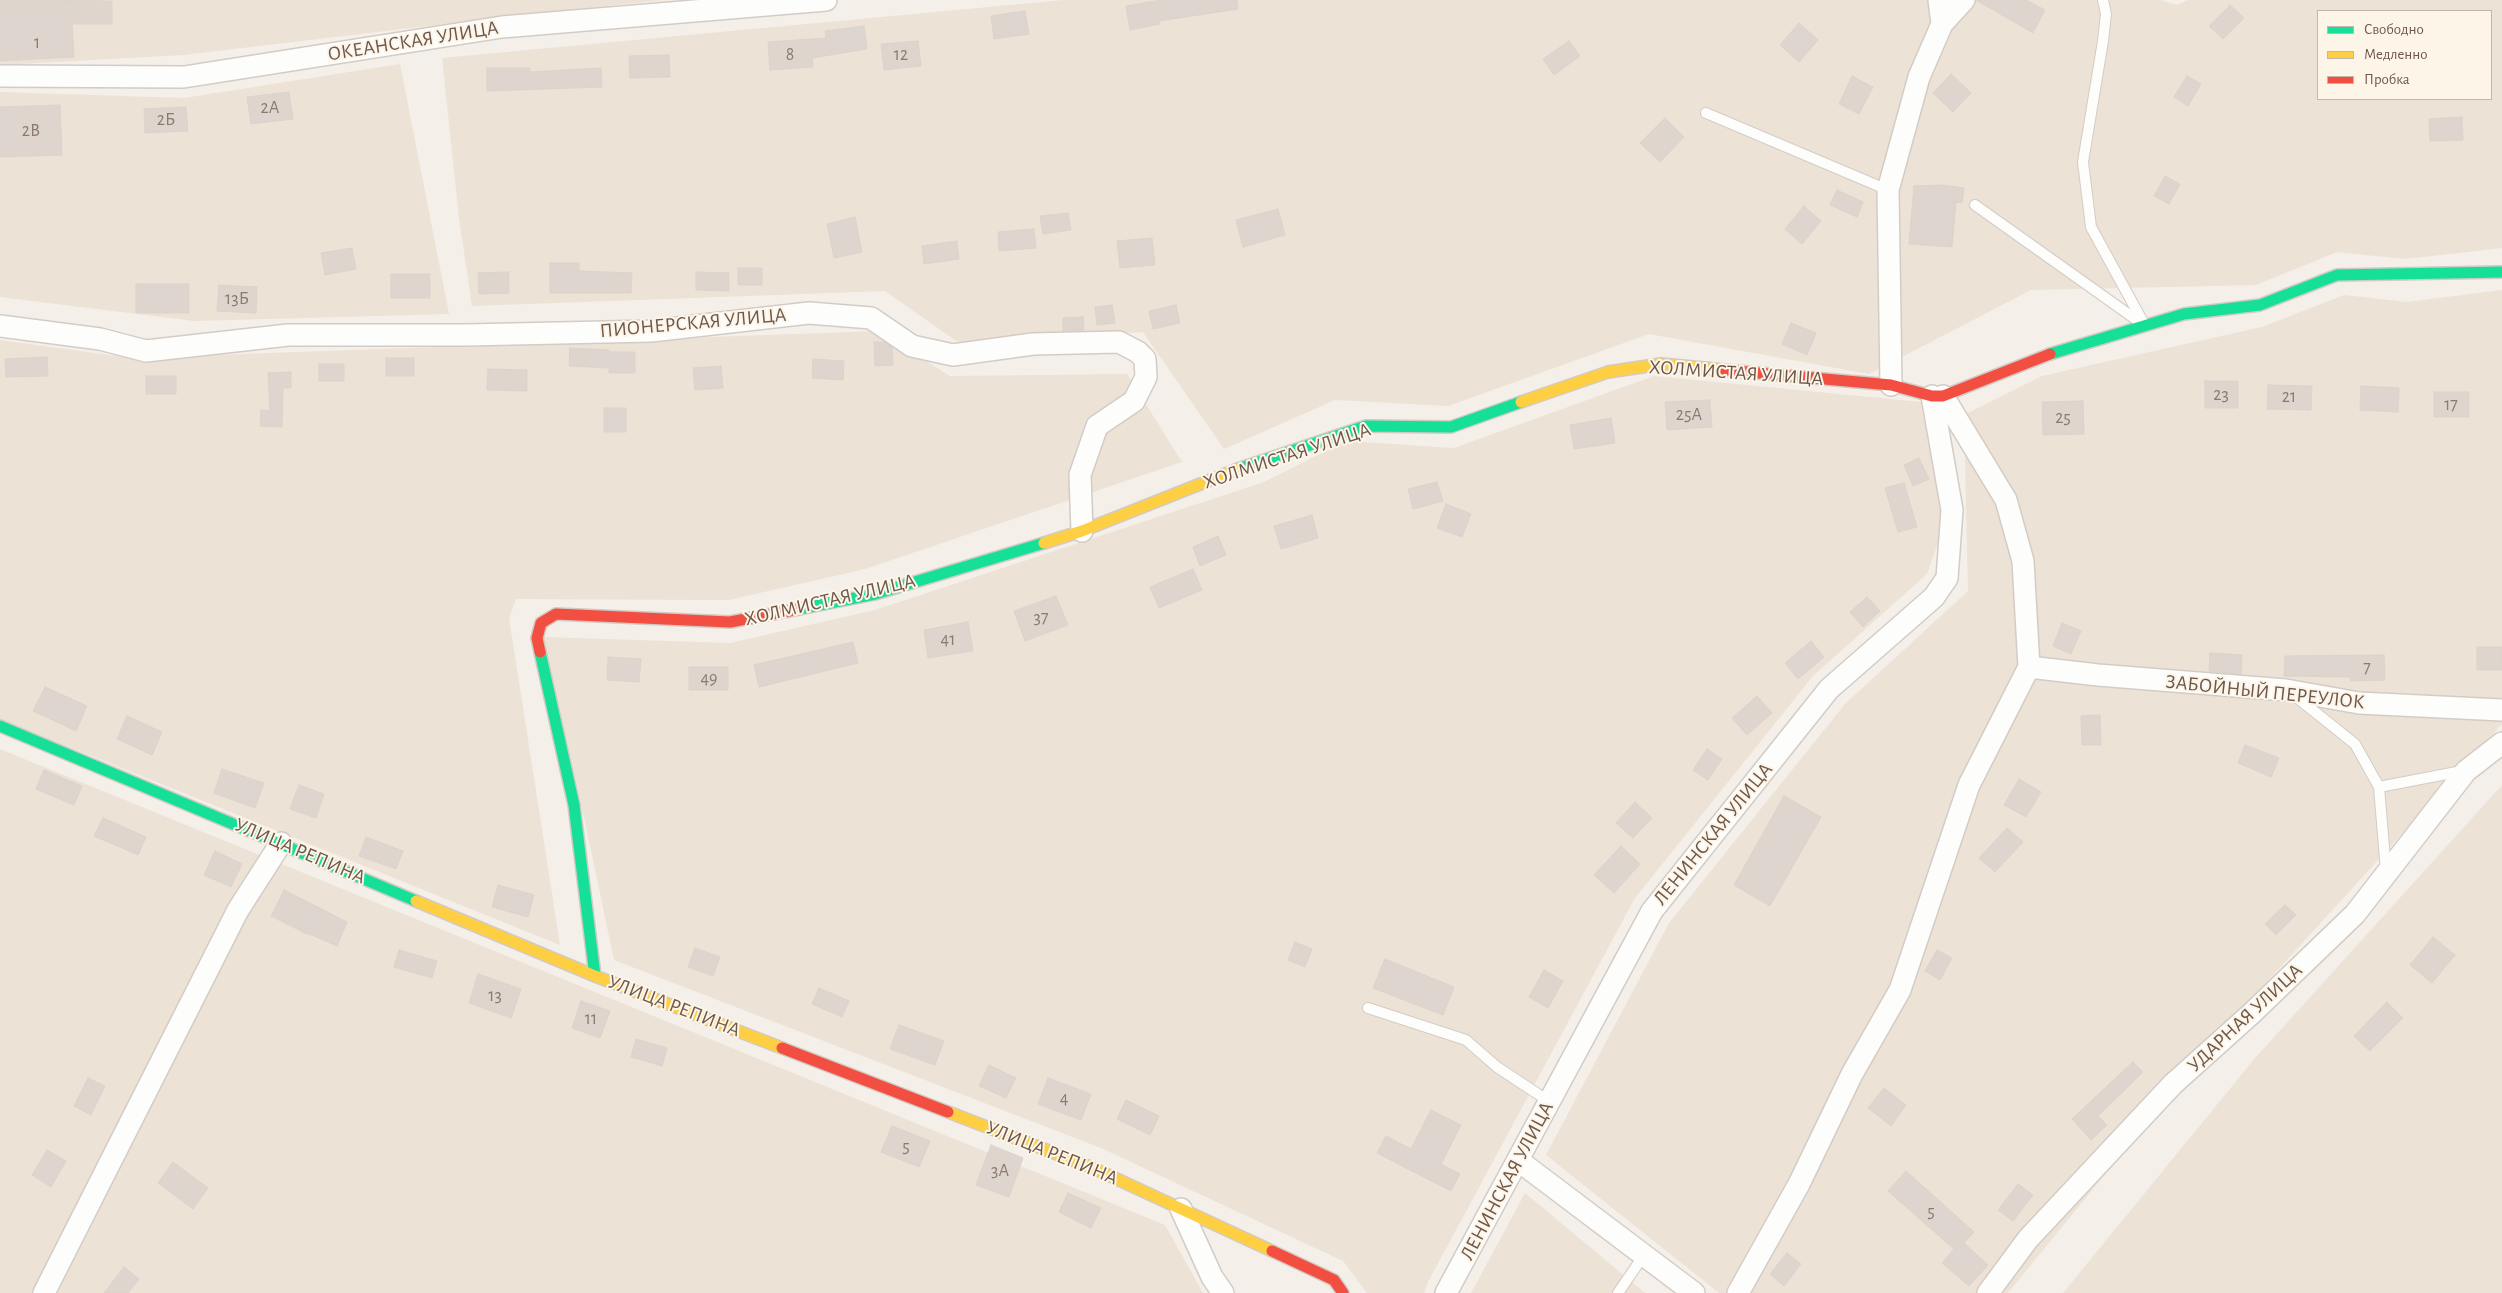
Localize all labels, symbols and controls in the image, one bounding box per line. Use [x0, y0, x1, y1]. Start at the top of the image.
legend [2317, 10, 2492, 100]
street label: ОКЕАНСКАЯ УЛИЦА [326, 16, 500, 66]
text: Свободно [2364, 22, 2424, 37]
house number: 1 [34, 32, 40, 54]
house number: 8 [786, 44, 794, 66]
house number: 12 [894, 44, 908, 66]
text: Медленно [2364, 47, 2428, 62]
text: Пробка [2364, 72, 2410, 87]
house number: 2А [261, 97, 279, 119]
house number: 2Б [157, 109, 175, 131]
house number: 2В [22, 120, 40, 142]
house number: 13Б [225, 288, 249, 310]
street label: ПИОНЕРСКАЯ УЛИЦА [599, 303, 787, 343]
street label: ХОЛМИСТАЯ УЛИЦА [1648, 355, 1824, 391]
house number: 23 [2213, 384, 2229, 406]
house number: 21 [2282, 386, 2296, 408]
house number: 17 [2444, 394, 2458, 416]
house number: 25А [1676, 404, 1702, 426]
house number: 25 [2055, 407, 2071, 429]
street label: ХОЛМИСТАЯ УЛИЦА [1200, 418, 1374, 494]
street label: ХОЛМИСТАЯ УЛИЦА [742, 569, 918, 631]
house number: 37 [1034, 607, 1048, 629]
house number: 41 [941, 629, 955, 651]
house number: 7 [2363, 657, 2371, 679]
house number: 49 [700, 668, 718, 690]
street label: ЗАБОЙНЫЙ ПЕРЕУЛОК [2164, 670, 2366, 714]
street label: ЛЕНИНСКАЯ УЛИЦА [1648, 758, 1778, 910]
street label: УЛИЦА РЕПИНА [231, 813, 369, 889]
street label: УДАРНАЯ УЛИЦА [2182, 959, 2308, 1077]
street label: УЛИЦА РЕПИНА [604, 970, 744, 1042]
house number: 13 [488, 985, 502, 1007]
house number: 11 [585, 1008, 597, 1030]
house number: 4 [1060, 1088, 1068, 1110]
street label: ЛЕНИНСКАЯ УЛИЦА [1455, 1098, 1559, 1264]
street label: УЛИЦА РЕПИНА [983, 1116, 1121, 1190]
house number: 5 [902, 1136, 910, 1158]
house number: 3А [991, 1160, 1009, 1182]
house number: 5 [1927, 1201, 1935, 1223]

